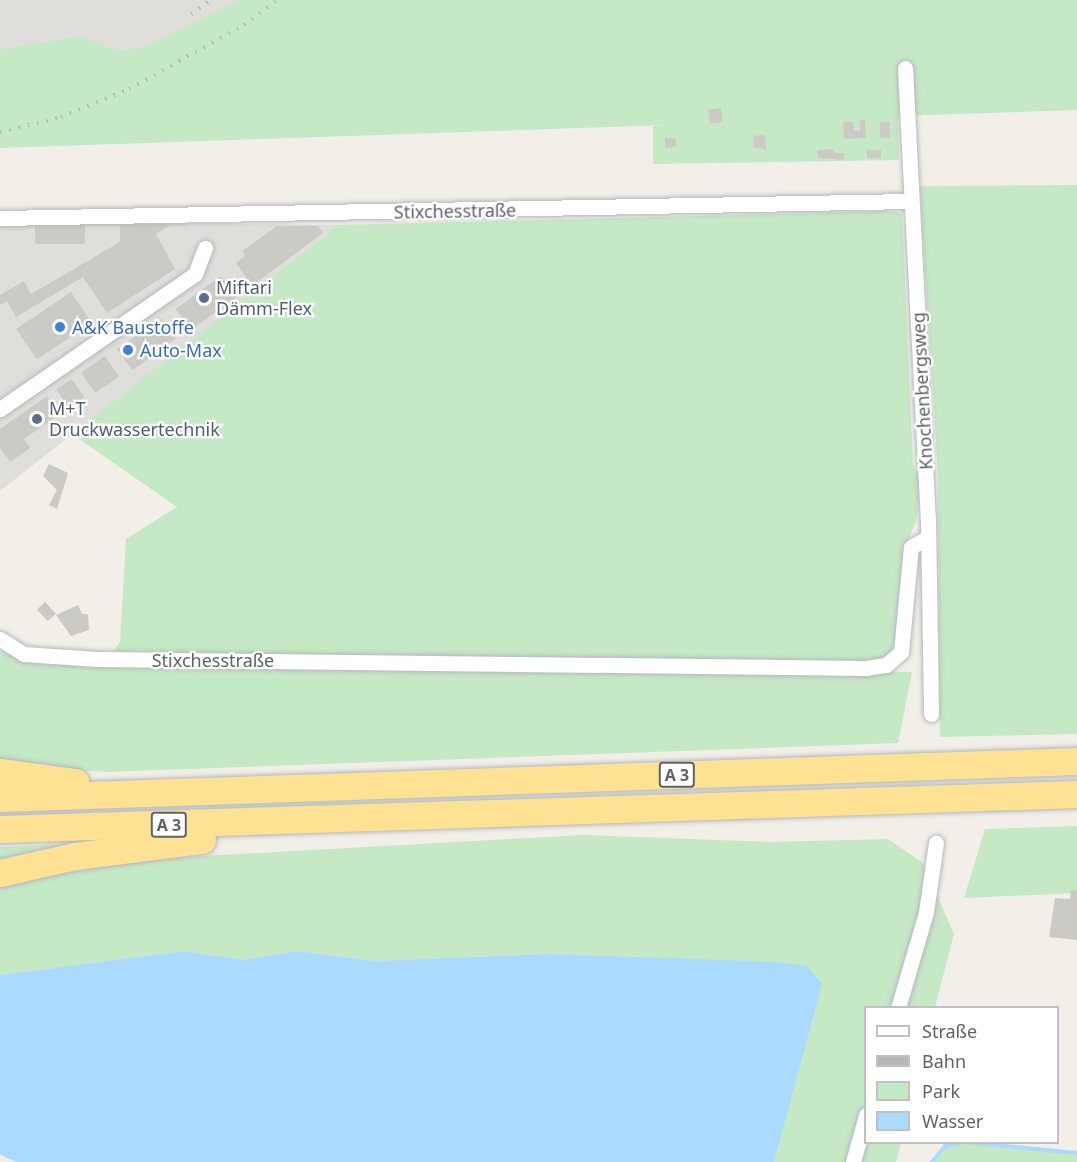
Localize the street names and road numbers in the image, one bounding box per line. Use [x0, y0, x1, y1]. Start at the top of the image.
street label: Stixchesstraße [394, 199, 516, 223]
street label: Knochenbergsweg [907, 312, 937, 470]
street label: Stixchesstraße [152, 649, 274, 671]
road number: A 3 [658, 762, 696, 788]
road number: A 3 [150, 812, 188, 838]

